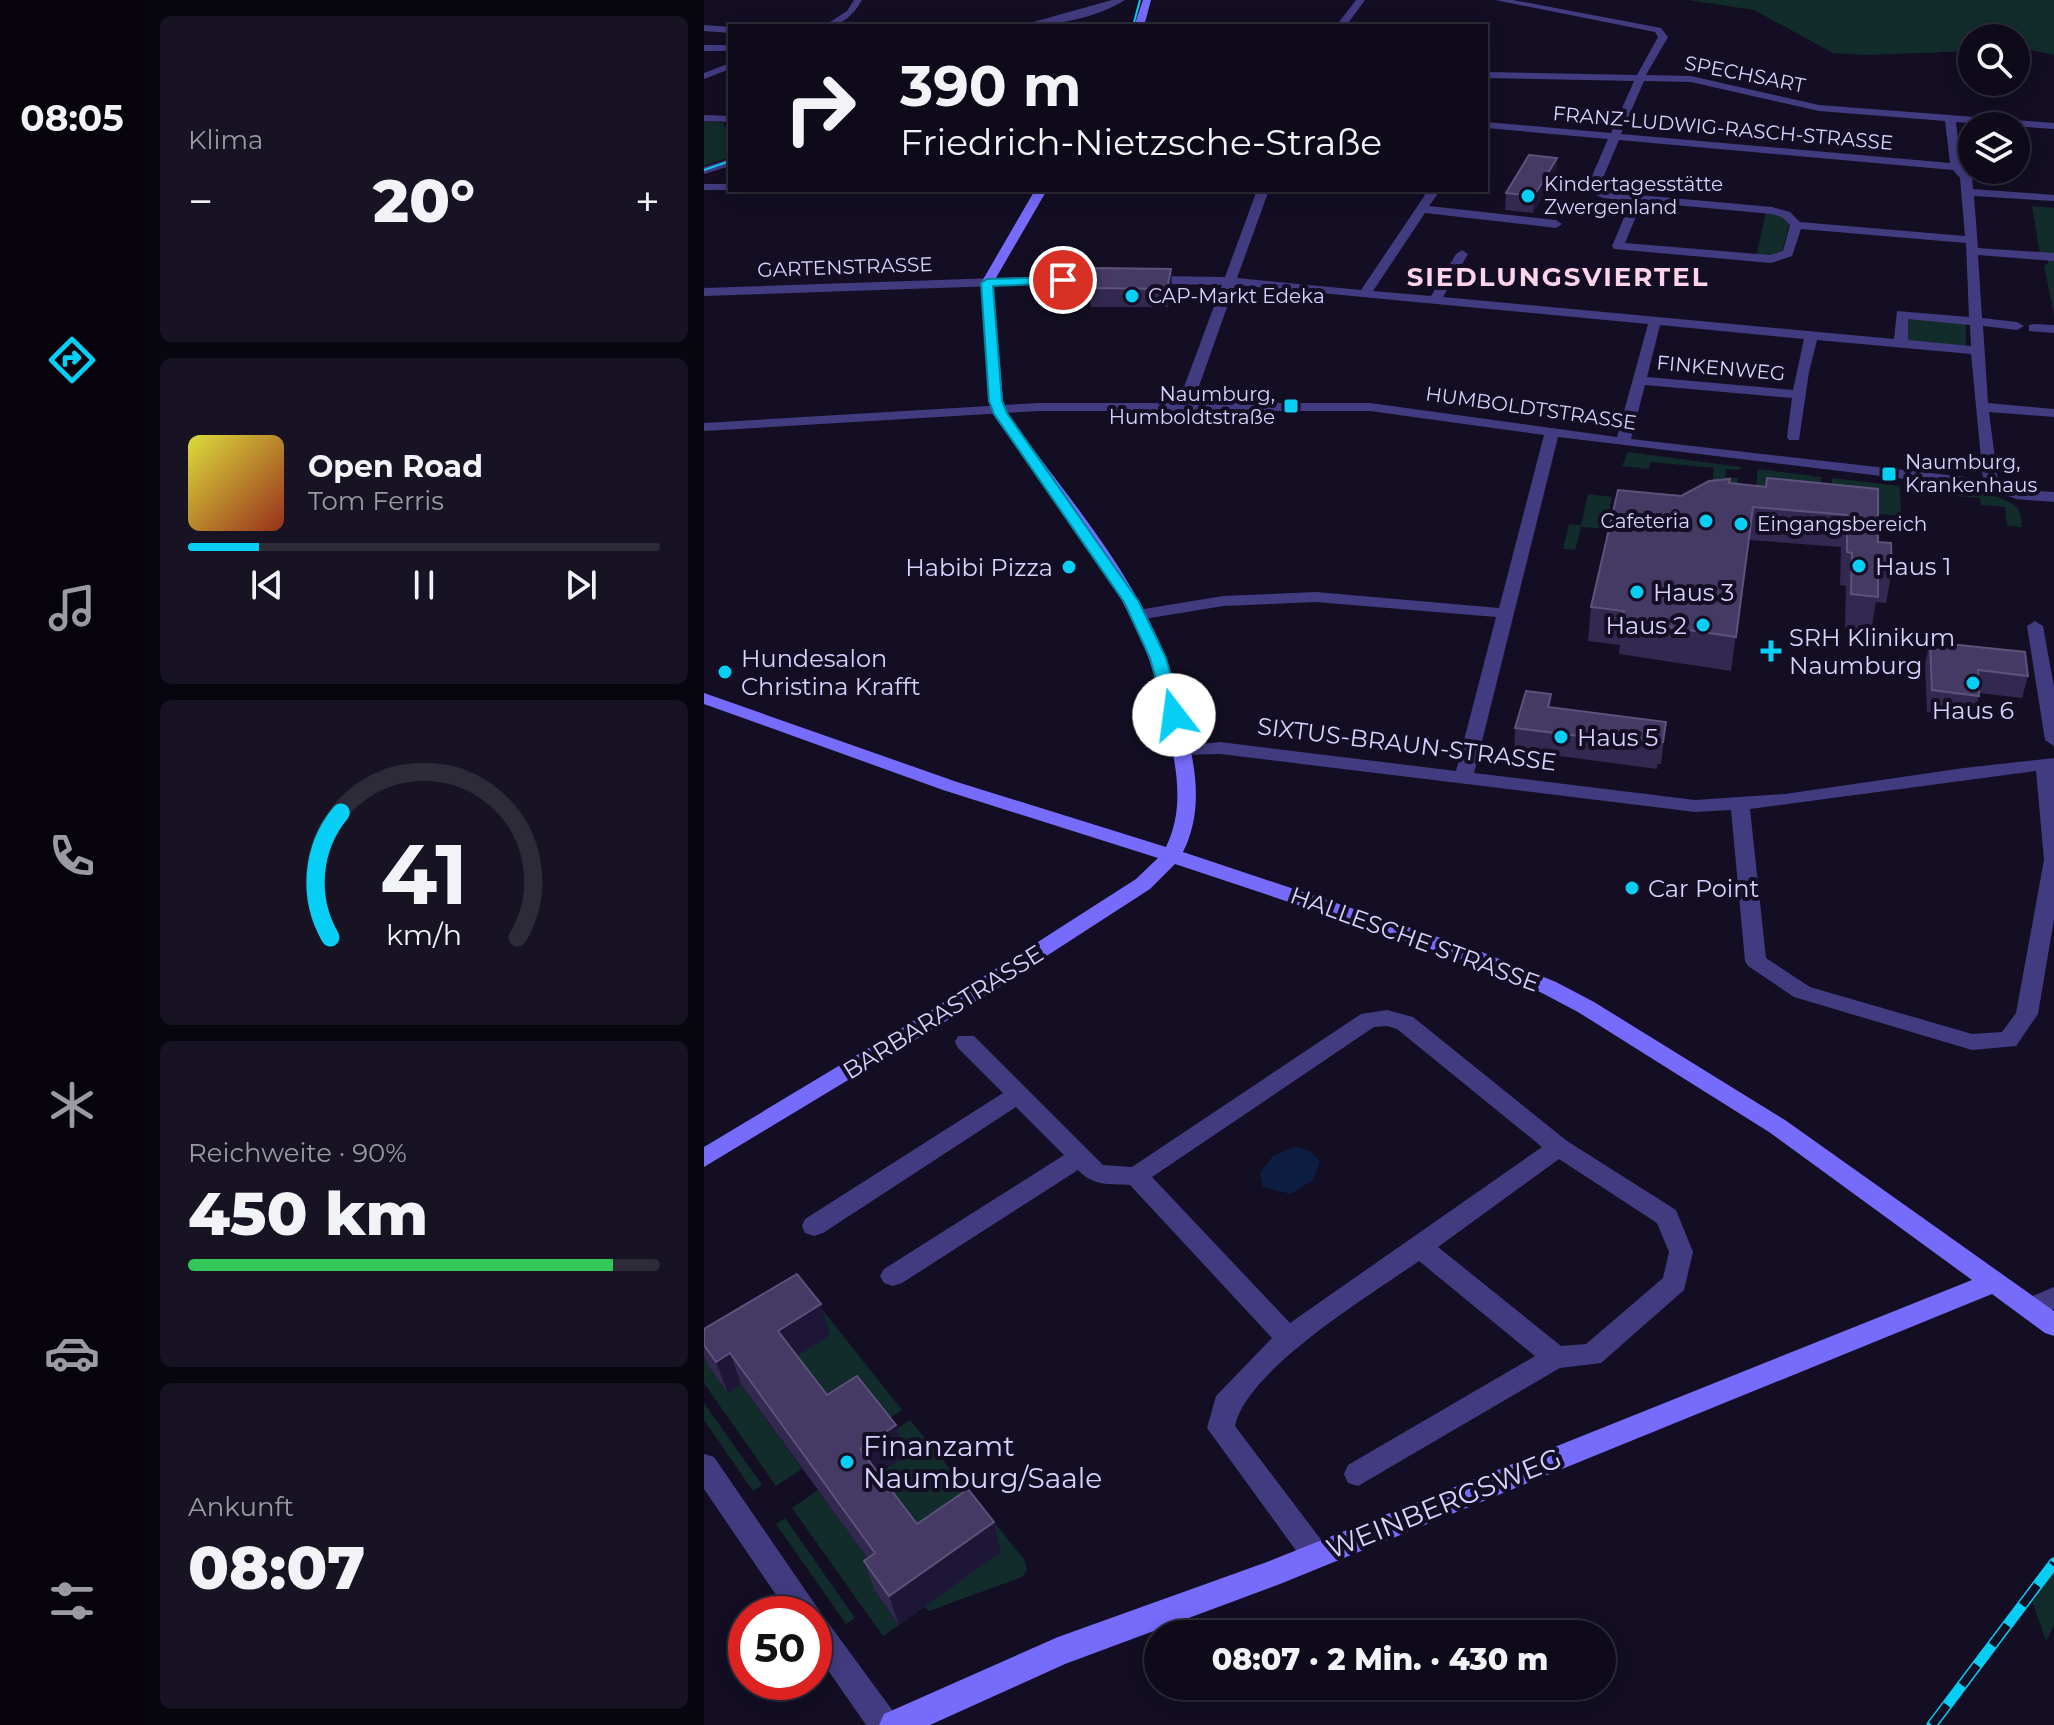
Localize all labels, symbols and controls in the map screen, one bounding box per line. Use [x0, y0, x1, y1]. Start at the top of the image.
map controls [1958, 24, 2030, 184]
button: search [1958, 24, 2030, 96]
street label: SPECHSART [1683, 51, 1808, 98]
text: 390 m [900, 52, 1081, 120]
icon: right [768, 56, 872, 160]
text: 08:05 [20, 96, 124, 140]
street label: FRANZ-LUDWIG-RASCH-STRASSE [1552, 101, 1894, 155]
button: layers [1958, 112, 2030, 184]
text: Friedrich-Nietzsche-Straße [900, 120, 1382, 164]
text: Klima [188, 124, 263, 156]
text: 20° [373, 164, 475, 237]
place label: Kindertagesstätte Zwergenland [1544, 172, 1723, 219]
text: − [188, 174, 213, 228]
text: + [635, 174, 660, 228]
marker: Kindertagesstätte Zwergenland [1519, 187, 1537, 205]
pin [1029, 246, 1097, 314]
street label: GARTENSTRASSE [757, 252, 933, 282]
icon: arrive [1041, 258, 1085, 302]
district label: SIEDLUNGSVIERTEL [1407, 261, 1709, 293]
place label: CAP-Markt Edeka [1148, 284, 1325, 308]
marker: CAP-Markt Edeka [1123, 287, 1141, 305]
icon: directions [44, 332, 100, 388]
street label: FINKENWEG [1656, 350, 1786, 386]
street label: HUMBOLDTSTRASSE [1424, 381, 1638, 435]
place label: Naumburg, Humboldtstraße [1109, 382, 1275, 429]
marker: Naumburg, Humboldtstraße [1282, 397, 1300, 415]
text: Open Road [308, 448, 483, 485]
place label: Naumburg, Krankenhaus [1905, 450, 2037, 497]
marker: Naumburg, Krankenhaus [1880, 465, 1898, 483]
text: Tom Ferris [308, 485, 444, 517]
place label: Cafeteria [1601, 509, 1690, 533]
marker: Cafeteria [1697, 512, 1715, 530]
place label: Eingangsbereich [1757, 512, 1927, 536]
marker: Eingangsbereich [1732, 515, 1750, 533]
place label: Haus 1 [1875, 552, 1951, 581]
place label: Habibi Pizza [905, 553, 1053, 582]
marker: Haus 1 [1850, 557, 1868, 575]
marker: Habibi Pizza [1060, 558, 1078, 576]
icon: previous [245, 563, 289, 607]
icon: pause [402, 563, 446, 607]
icon: next [559, 563, 603, 607]
place label: Haus 3 [1653, 578, 1734, 607]
icon: music [44, 580, 100, 636]
marker: Haus 3 [1628, 583, 1646, 601]
place label: Haus 2 [1606, 611, 1687, 640]
marker: Haus 2 [1694, 616, 1712, 634]
place label: SRH Klinikum Naumburg [1789, 623, 1955, 680]
marker: SRH Klinikum Naumburg [1760, 640, 1782, 662]
place label: Hundesalon Christina Krafft [741, 644, 921, 701]
marker: Hundesalon Christina Krafft [716, 663, 734, 681]
position arrow [1132, 673, 1216, 757]
marker: Haus 6 [1964, 674, 1982, 692]
place label: Haus 6 [1932, 696, 2014, 725]
street label: SIXTUS-BRAUN-STRASSE [1256, 711, 1558, 777]
place label: Haus 5 [1577, 723, 1658, 752]
marker: Haus 5 [1552, 728, 1570, 746]
text: 41 [380, 823, 468, 925]
icon: phone [44, 828, 100, 884]
place label: Car Point [1648, 874, 1760, 903]
marker: Car Point [1623, 879, 1641, 897]
street label: HALLESCHE STRASSE [1286, 880, 1544, 998]
text: km/h [386, 918, 462, 953]
street label: BARBARASTRASSE [837, 939, 1049, 1085]
icon: climate [44, 1077, 100, 1133]
text: Reichweite · 90% [188, 1137, 407, 1169]
text: 450 km [188, 1177, 428, 1250]
icon: car [44, 1325, 100, 1381]
place label: Finanzamt Naumburg/Saale [863, 1429, 1102, 1495]
street label: WEINBERGSWEG [1321, 1440, 1567, 1566]
marker: Finanzamt Naumburg/Saale [838, 1453, 856, 1471]
text: Ankunft [188, 1491, 294, 1523]
text: 08:07 [188, 1531, 365, 1604]
icon: filters [44, 1573, 100, 1629]
speed limit sign: 50 [728, 1596, 832, 1700]
text: 08:07 · 2 Min. · 430 m [1212, 1641, 1548, 1678]

